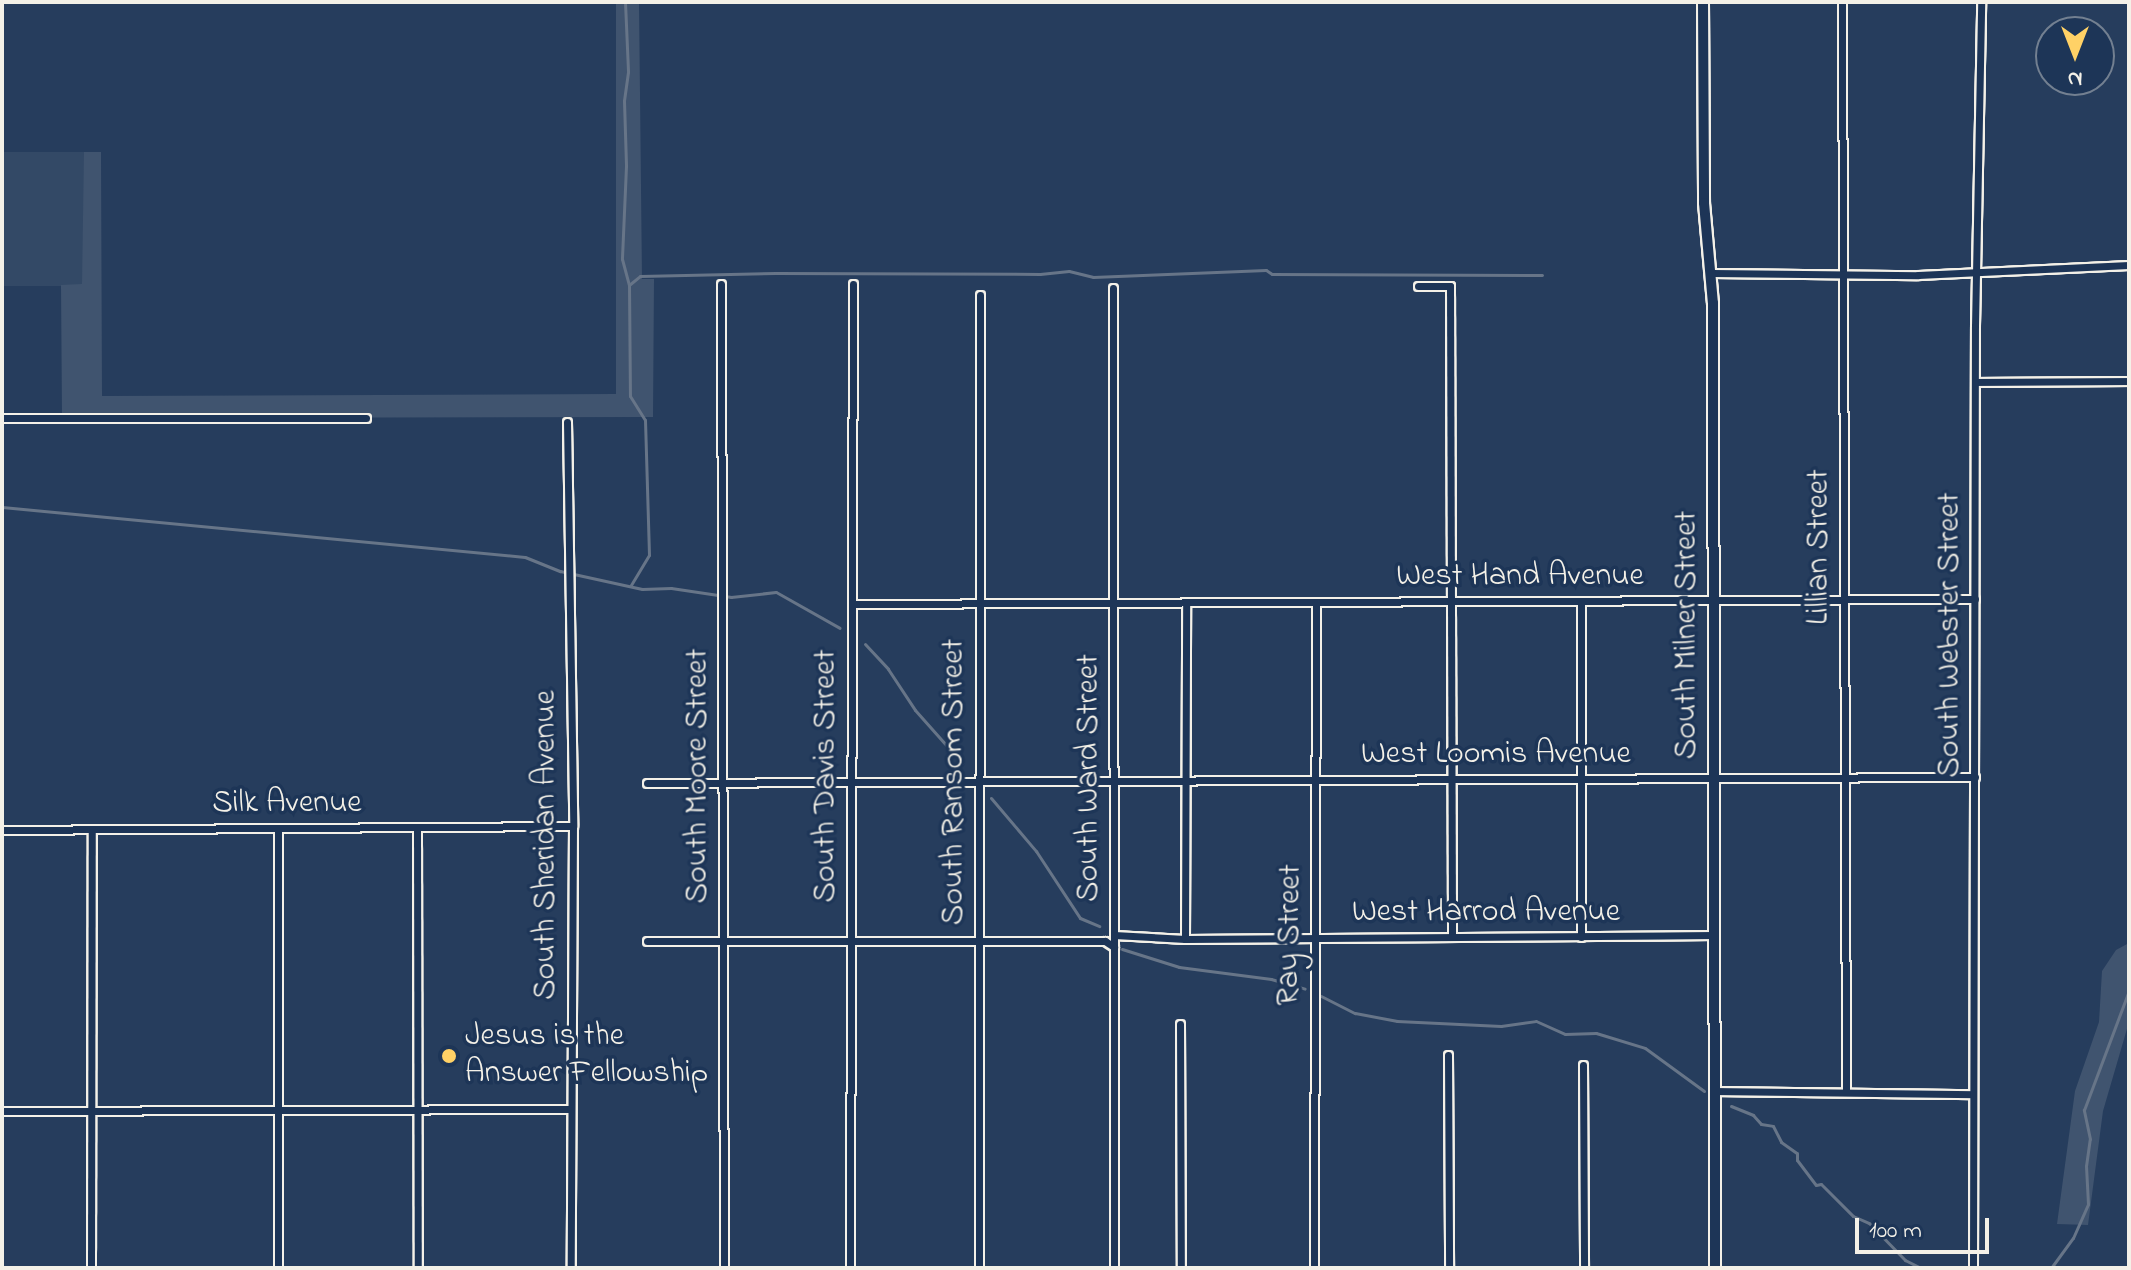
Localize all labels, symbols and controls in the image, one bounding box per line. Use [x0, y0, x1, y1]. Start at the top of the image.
north arrow [2035, 16, 2115, 96]
text: N [2068, 62, 2082, 94]
street label: Lillian Street [1801, 469, 1839, 625]
street label: South Webster Street [1932, 492, 1970, 778]
street label: South Milner Street [1669, 511, 1707, 759]
street label: West Hand Avenue [1396, 558, 1644, 596]
street label: South Ransom Street [936, 639, 974, 925]
street label: South Moore Street [680, 649, 718, 903]
street label: South Davis Street [808, 649, 846, 903]
street label: South Ward Street [1071, 654, 1109, 902]
street label: South Sheridan Avenue [528, 690, 566, 1000]
street label: West Loomis Avenue [1361, 736, 1631, 774]
street label: Silk Avenue [212, 785, 362, 823]
street label: Ray Street [1271, 864, 1311, 1006]
street label: West Harrod Avenue [1352, 894, 1620, 932]
place label: Jesus is the Answer Fellowship [465, 1019, 708, 1094]
marker: Jesus is the Answer Fellowship [440, 1047, 458, 1065]
scale bar [1859, 1202, 1993, 1252]
text: 100 m [1869, 1214, 1922, 1249]

